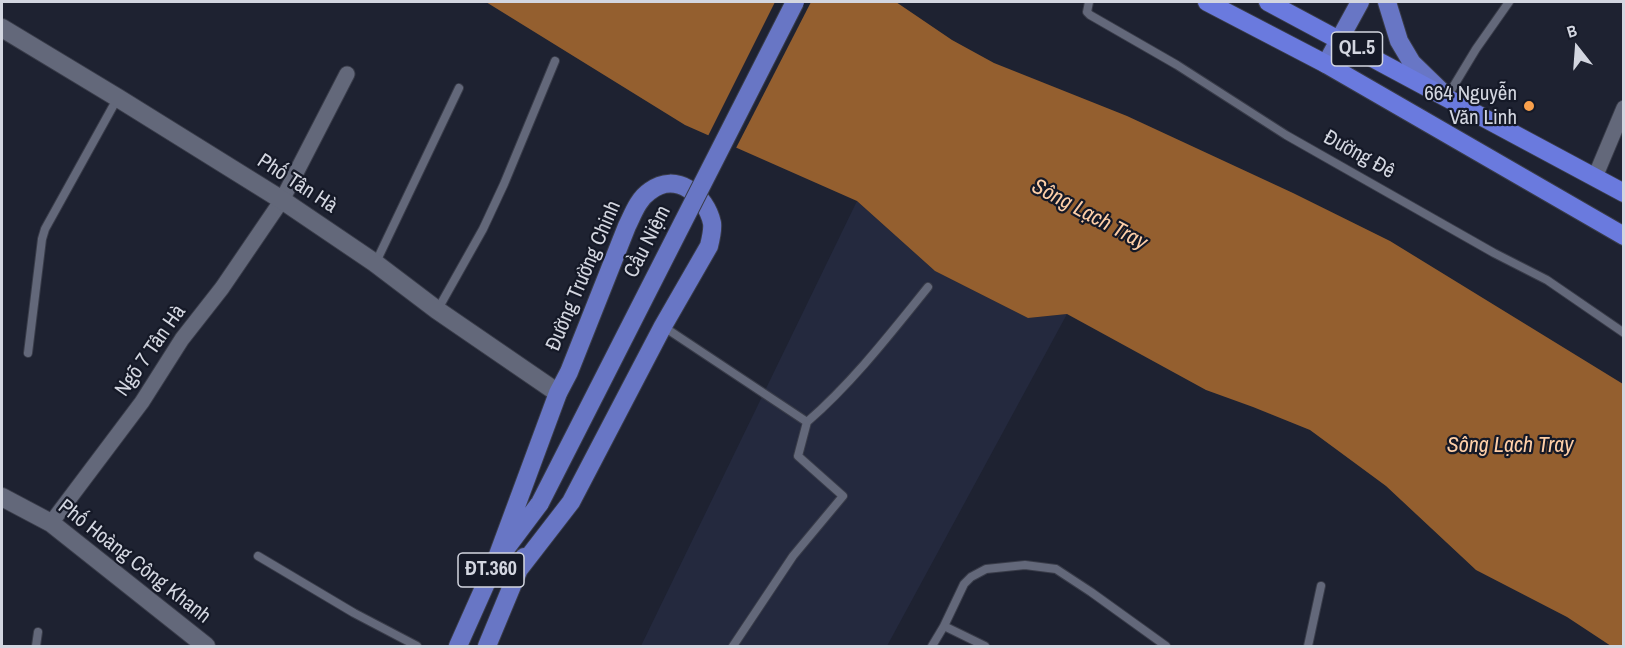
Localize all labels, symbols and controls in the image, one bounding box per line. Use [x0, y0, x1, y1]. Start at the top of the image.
north arrow [1547, 18, 1607, 78]
text: B [1564, 19, 1579, 43]
road number: QL.5 [1332, 32, 1382, 66]
place label: 664 Nguyễn Văn Linh [1424, 81, 1517, 131]
marker: 664 Nguyễn Văn Linh [1522, 99, 1536, 113]
street label: Đường Đê [1319, 125, 1399, 185]
street label: Phố Tân Hà [252, 149, 342, 219]
water label: Sông Lạch Tray [1027, 174, 1151, 256]
street label: Đường Trường Chinh [541, 197, 627, 355]
street label: Cầu Niệm [619, 202, 677, 282]
street label: Ngõ 7 Tân Hà [110, 301, 192, 401]
water label: Sông Lạch Tray [1447, 433, 1573, 459]
street label: Phố Hoàng Công Khanh [53, 495, 215, 629]
road number: ĐT.360 [458, 553, 524, 587]

